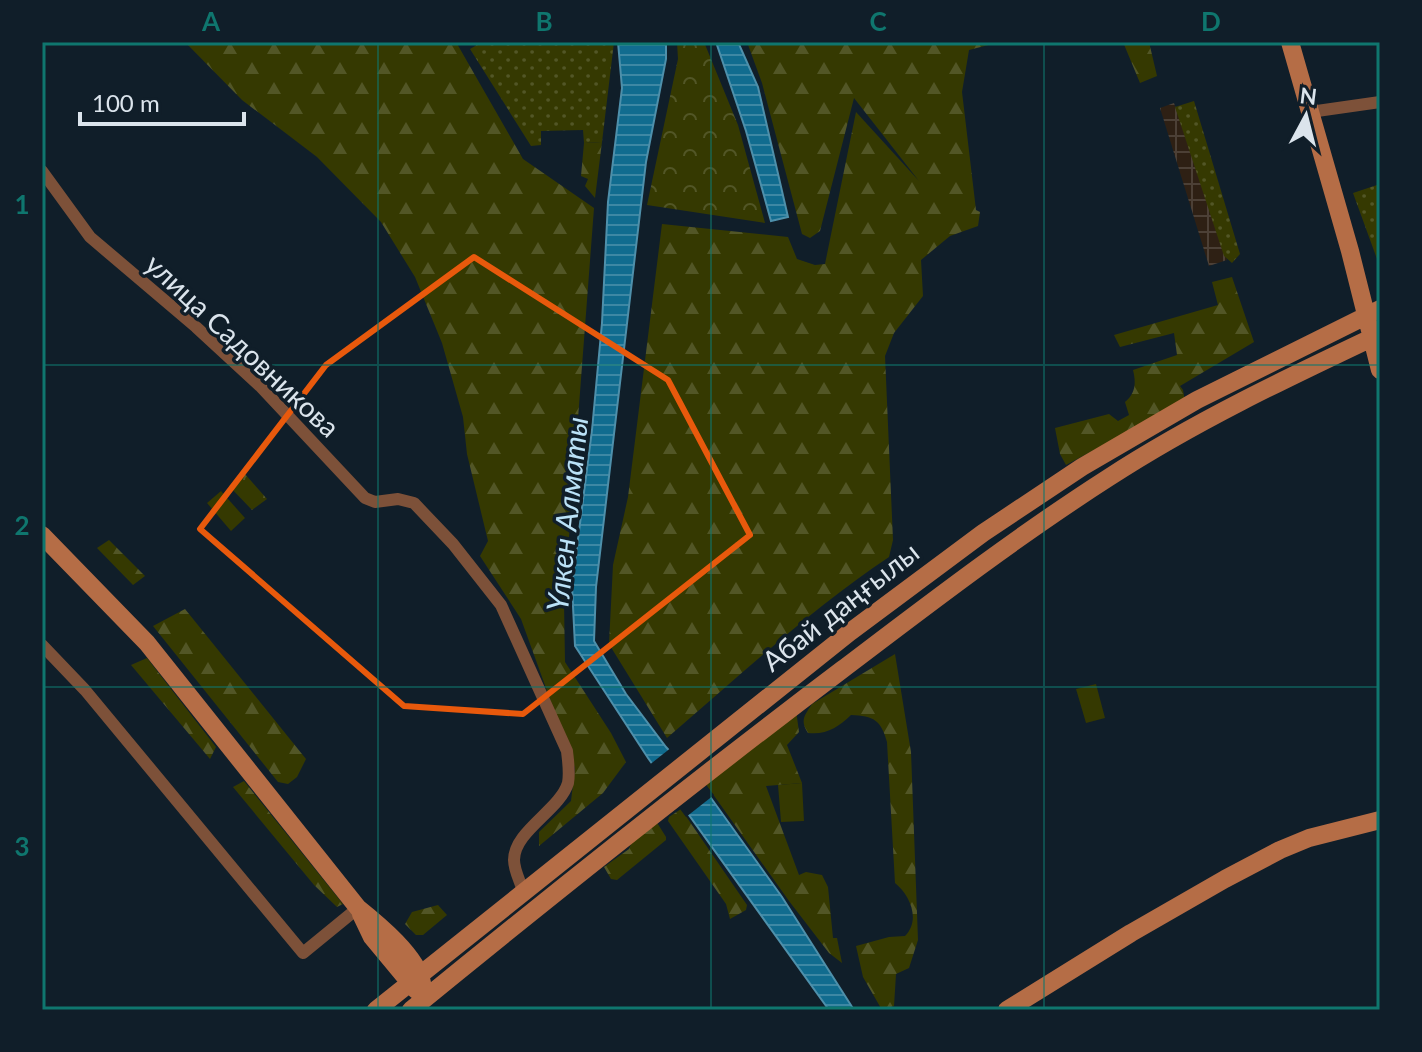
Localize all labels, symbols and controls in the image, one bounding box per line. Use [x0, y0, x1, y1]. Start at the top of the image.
text: A [201, 5, 221, 37]
text: B [535, 5, 553, 37]
text: C [869, 5, 887, 37]
text: D [1201, 5, 1221, 37]
scale bar [80, 76, 244, 126]
north arrow [1266, 76, 1346, 156]
text: N [1298, 81, 1319, 110]
text: 100 m [92, 88, 160, 117]
text: 1 [14, 188, 30, 220]
street label: улица Садовникова [139, 246, 347, 444]
water label: Үлкен Алматы [538, 415, 594, 613]
text: 2 [14, 509, 30, 541]
street label: Абай даңғылы [755, 534, 925, 678]
text: 3 [14, 830, 30, 862]

